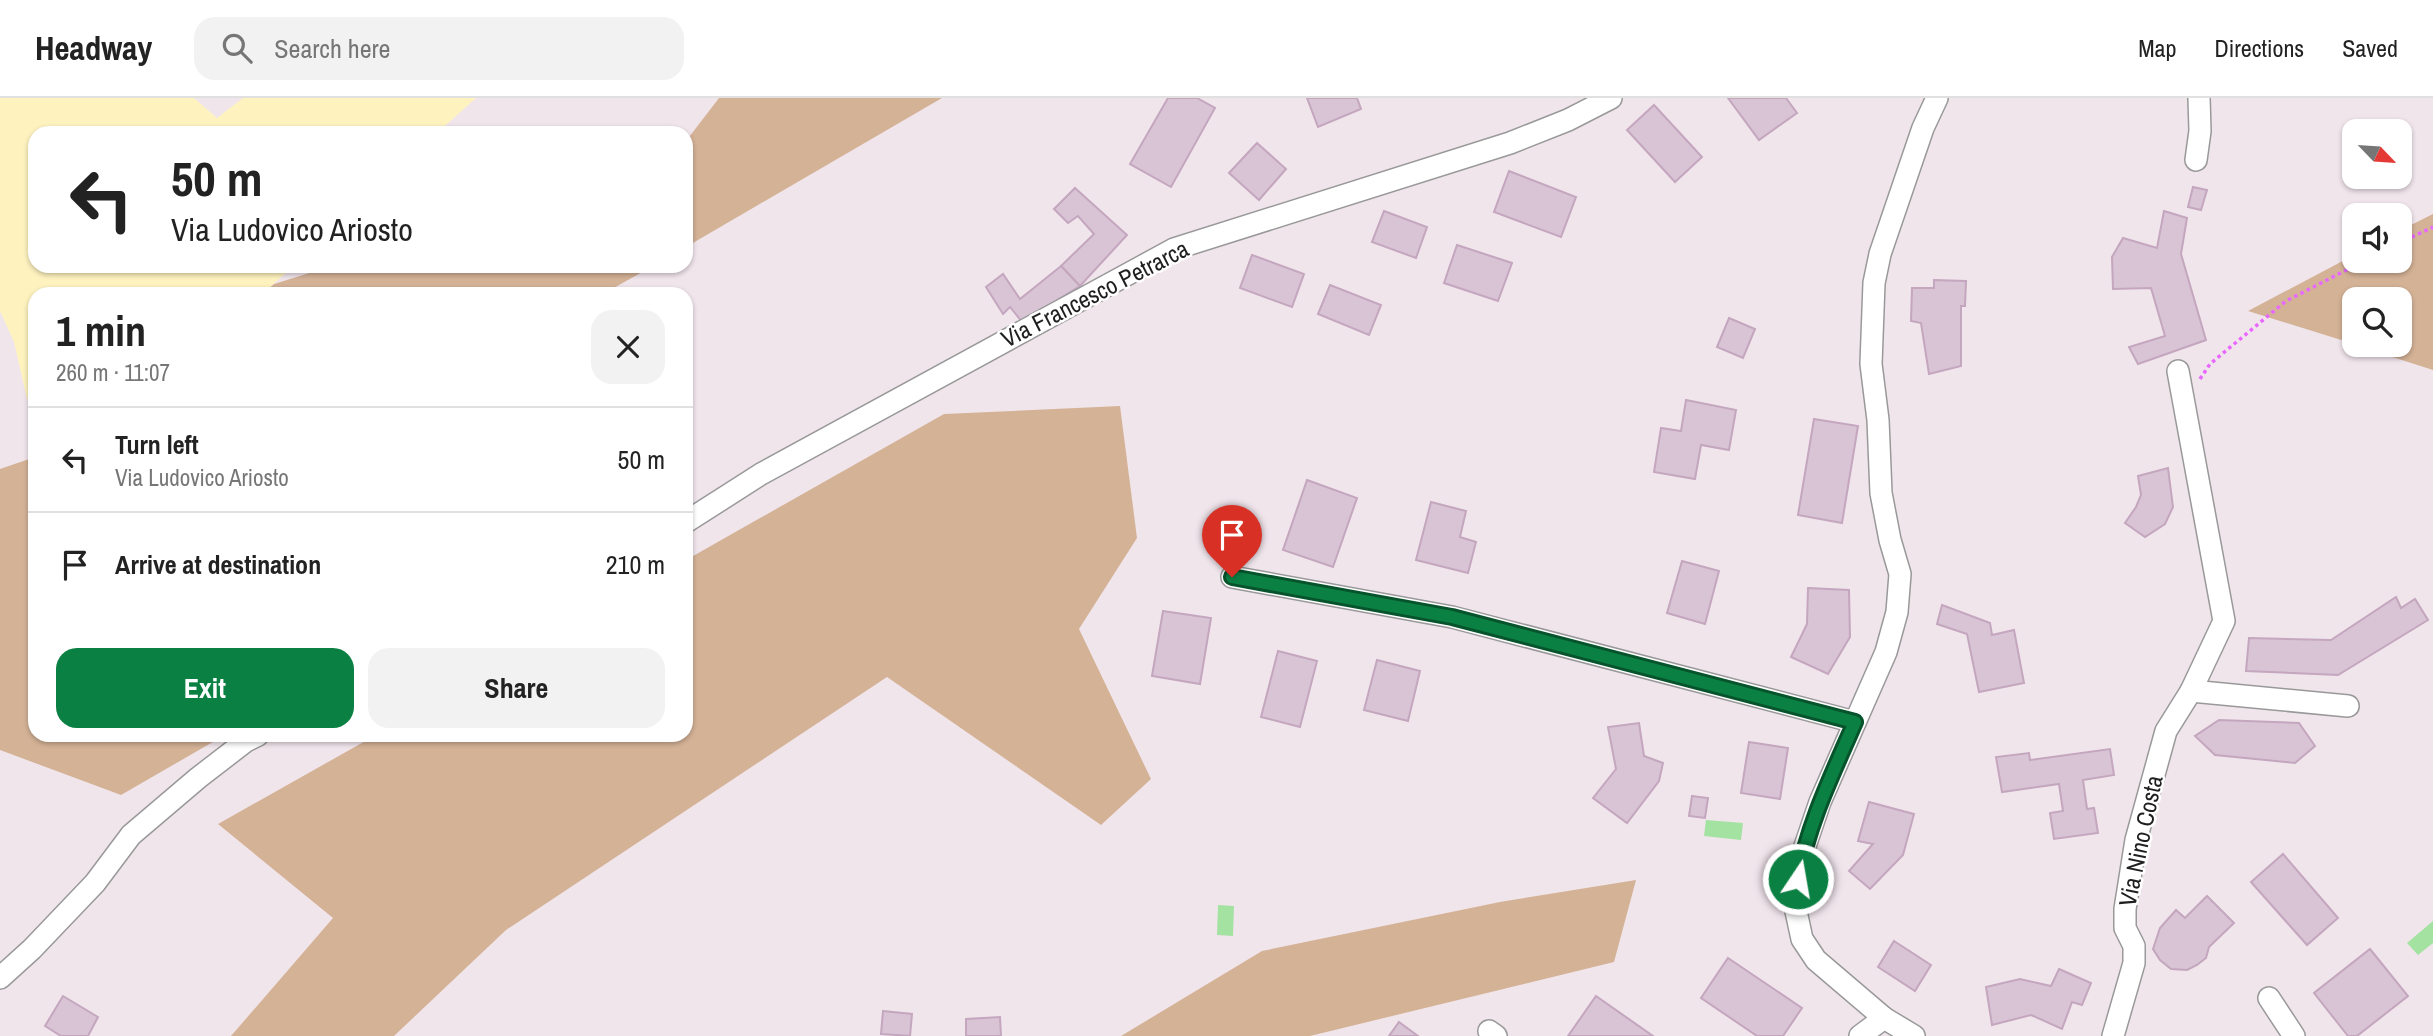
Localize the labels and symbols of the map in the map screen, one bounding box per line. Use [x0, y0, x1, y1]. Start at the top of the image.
north arrow [2342, 119, 2412, 189]
street label: Via Francesco Petrarca [995, 232, 1194, 354]
pin [1202, 505, 1262, 577]
street label: Via Nino Costa [2111, 772, 2170, 909]
position arrow [1761, 842, 1835, 916]

